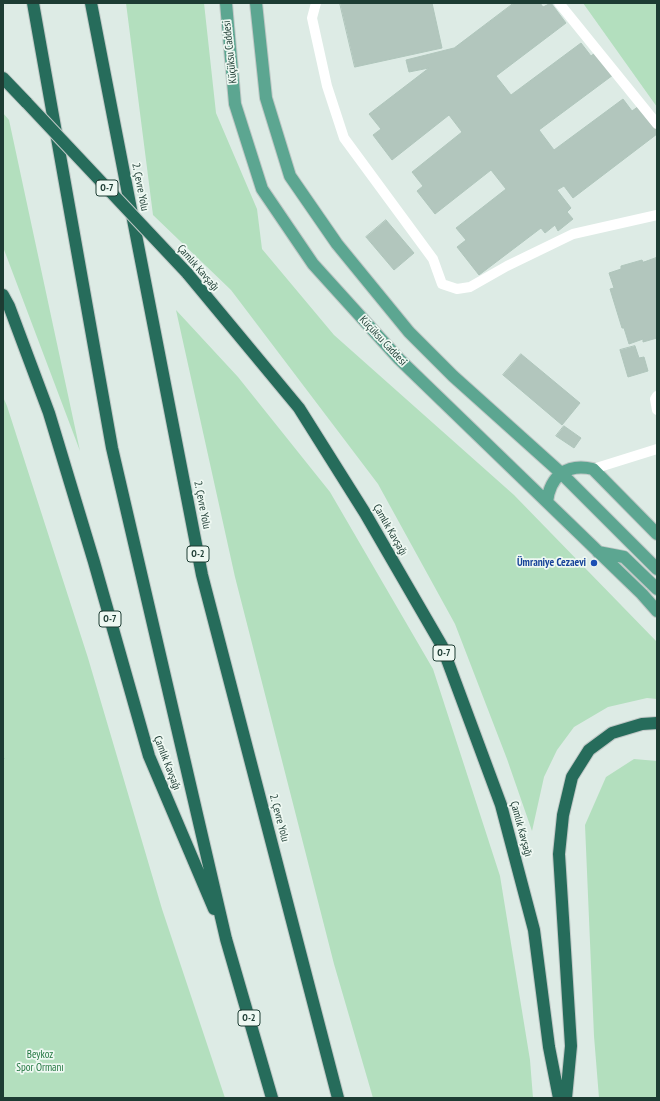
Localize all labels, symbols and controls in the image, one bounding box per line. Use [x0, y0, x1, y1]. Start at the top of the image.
street label: Küçüksu Caddesi [220, 20, 240, 84]
street label: 2. Çevre Yolu [129, 162, 151, 212]
road number: O-7 [96, 180, 118, 196]
street label: Çamlık Kavşağı [174, 242, 222, 294]
street label: Küçüksu Caddesi [357, 313, 409, 369]
street label: 2. Çevre Yolu [191, 480, 213, 530]
street label: Çamlık Kavşağı [370, 502, 410, 558]
road number: O-2 [187, 546, 209, 562]
place label: Ümraniye Cezaevi [517, 556, 586, 570]
marker: Ümraniye Cezaevi [589, 558, 599, 568]
road number: O-7 [99, 611, 121, 627]
road number: O-7 [433, 645, 455, 661]
street label: Çamlık Kavşağı [151, 734, 183, 792]
street label: 2. Çevre Yolu [266, 793, 292, 843]
street label: Çamlık Kavşağı [507, 800, 535, 858]
road number: O-2 [238, 1010, 260, 1026]
park label: Beykoz Spor Ormanı [16, 1048, 64, 1074]

